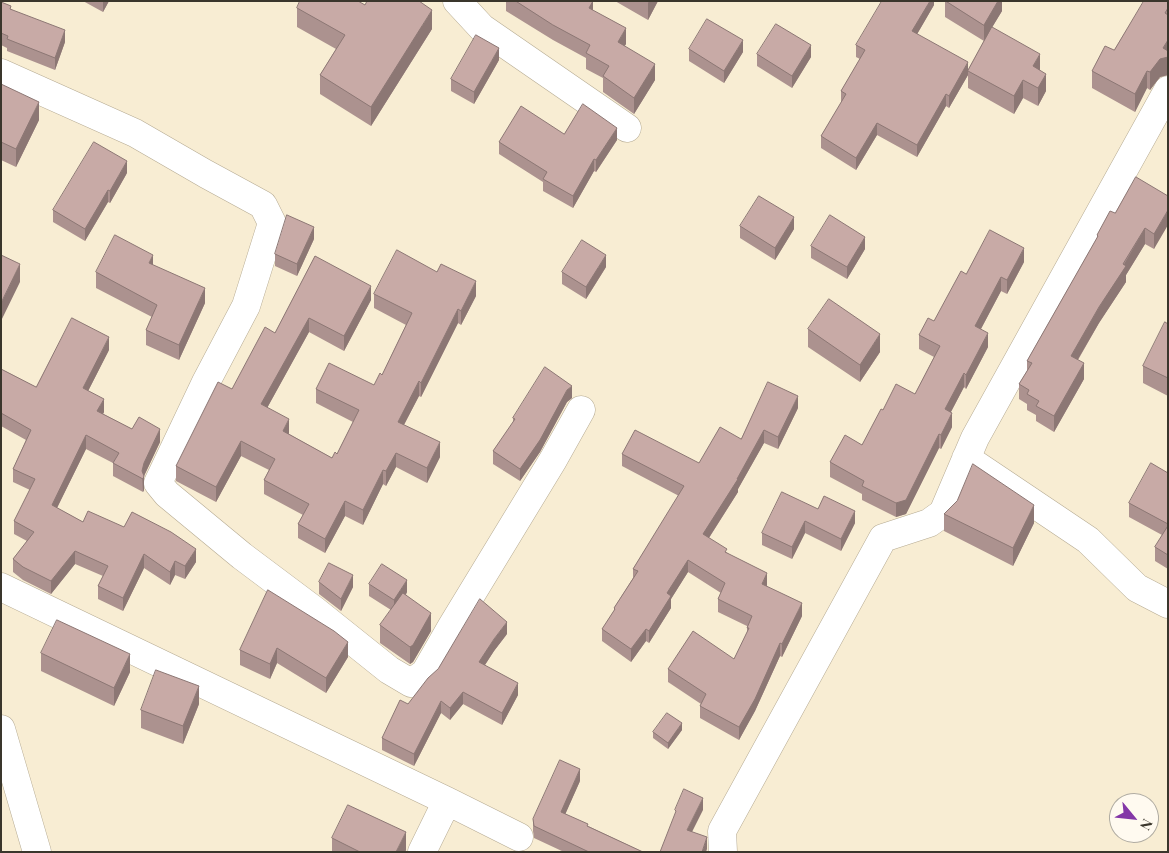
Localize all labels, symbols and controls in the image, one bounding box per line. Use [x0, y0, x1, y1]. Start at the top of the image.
north arrow [1109, 793, 1159, 843]
text: N [1136, 816, 1158, 834]

